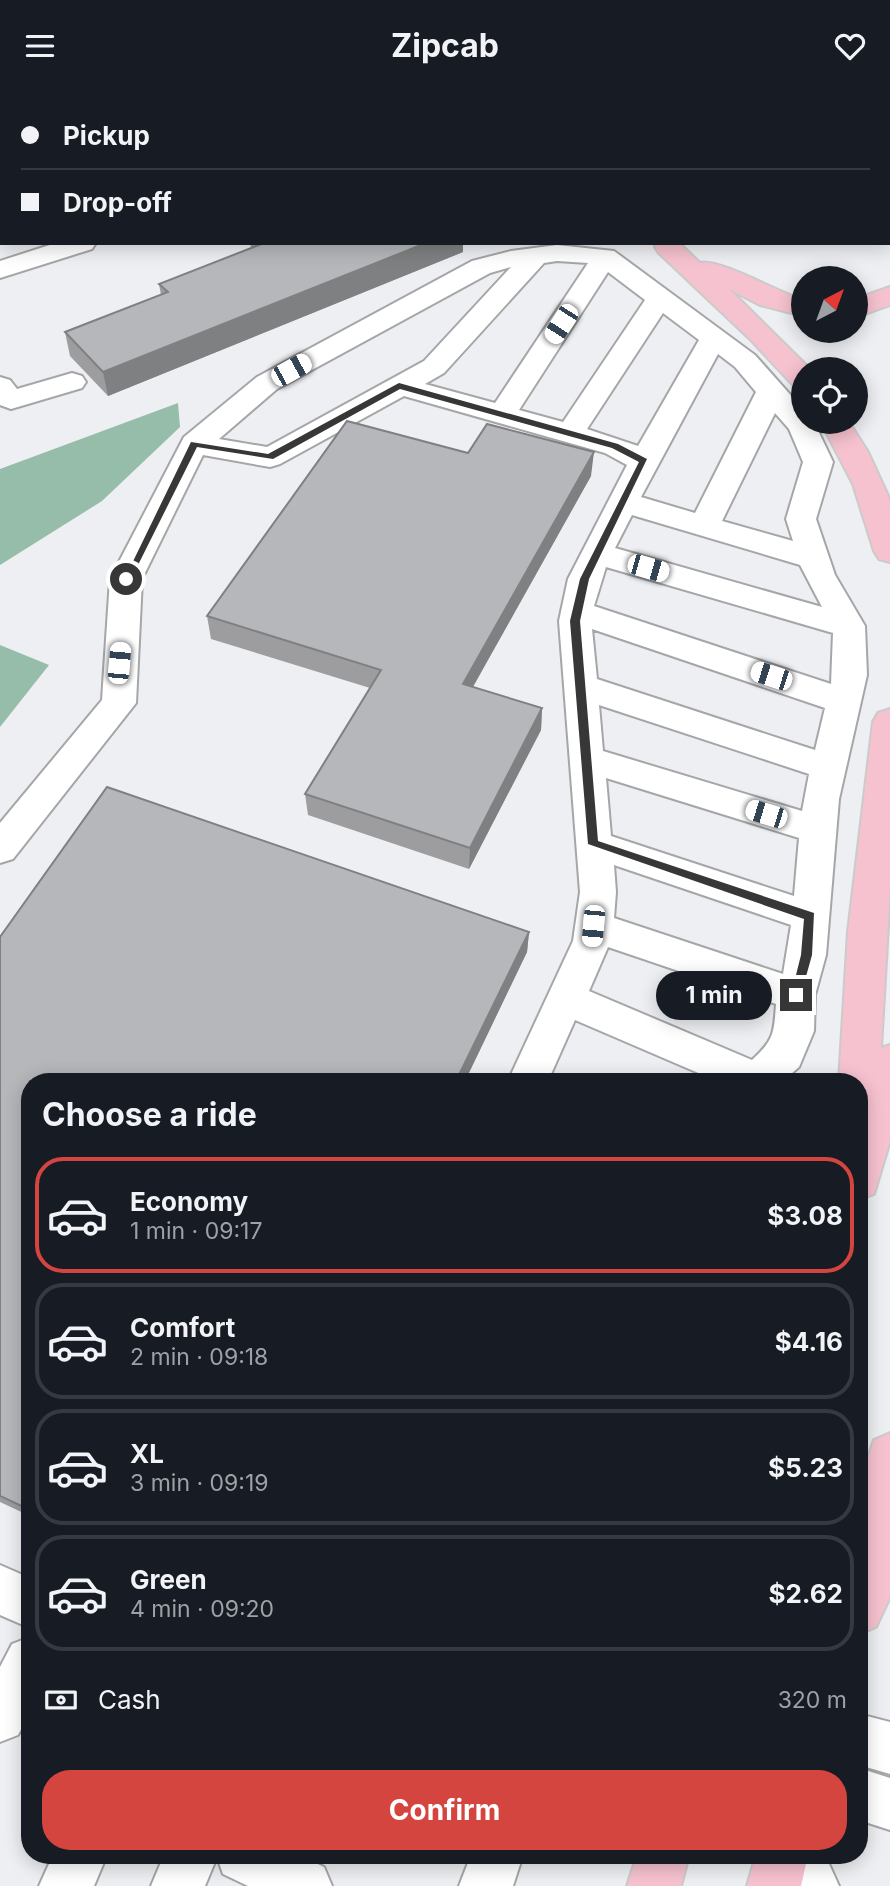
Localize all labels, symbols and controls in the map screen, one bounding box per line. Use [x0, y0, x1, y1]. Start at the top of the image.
text: Zipcab [391, 26, 499, 65]
icon: menu [21, 27, 59, 65]
icon: heart [831, 27, 869, 65]
text: Pickup [63, 120, 150, 151]
text: Drop-off [63, 187, 172, 218]
north arrow [791, 266, 868, 343]
map controls [791, 266, 868, 434]
car [541, 301, 582, 347]
car [268, 351, 315, 389]
button: locate [791, 357, 868, 434]
car [625, 552, 672, 584]
route start [110, 563, 142, 595]
car [107, 641, 132, 685]
car [748, 660, 795, 692]
car [743, 798, 790, 830]
car [581, 904, 606, 948]
callout: 1 min [656, 971, 772, 1019]
route end [780, 979, 812, 1011]
text: 1 min [686, 981, 742, 1009]
text: Choose a ride [42, 1095, 257, 1134]
icon: car [46, 1184, 109, 1247]
text: Economy [130, 1186, 248, 1217]
text: $3.08 [767, 1200, 843, 1231]
text: 1 min · 09:17 [130, 1217, 262, 1245]
icon: car [46, 1310, 109, 1373]
text: Comfort [130, 1312, 235, 1343]
text: $4.16 [775, 1326, 843, 1357]
text: 2 min · 09:18 [130, 1343, 268, 1371]
icon: car [46, 1436, 109, 1499]
text: XL [130, 1438, 164, 1469]
text: $5.23 [768, 1452, 843, 1483]
text: 3 min · 09:19 [130, 1469, 269, 1497]
icon: car [46, 1562, 109, 1625]
text: Green [130, 1564, 207, 1595]
text: $2.62 [768, 1578, 843, 1609]
text: 4 min · 09:20 [130, 1595, 274, 1623]
icon: cash [42, 1681, 80, 1719]
text: Cash [98, 1684, 161, 1715]
text: 320 m [778, 1686, 847, 1714]
button: Confirm [42, 1770, 847, 1850]

